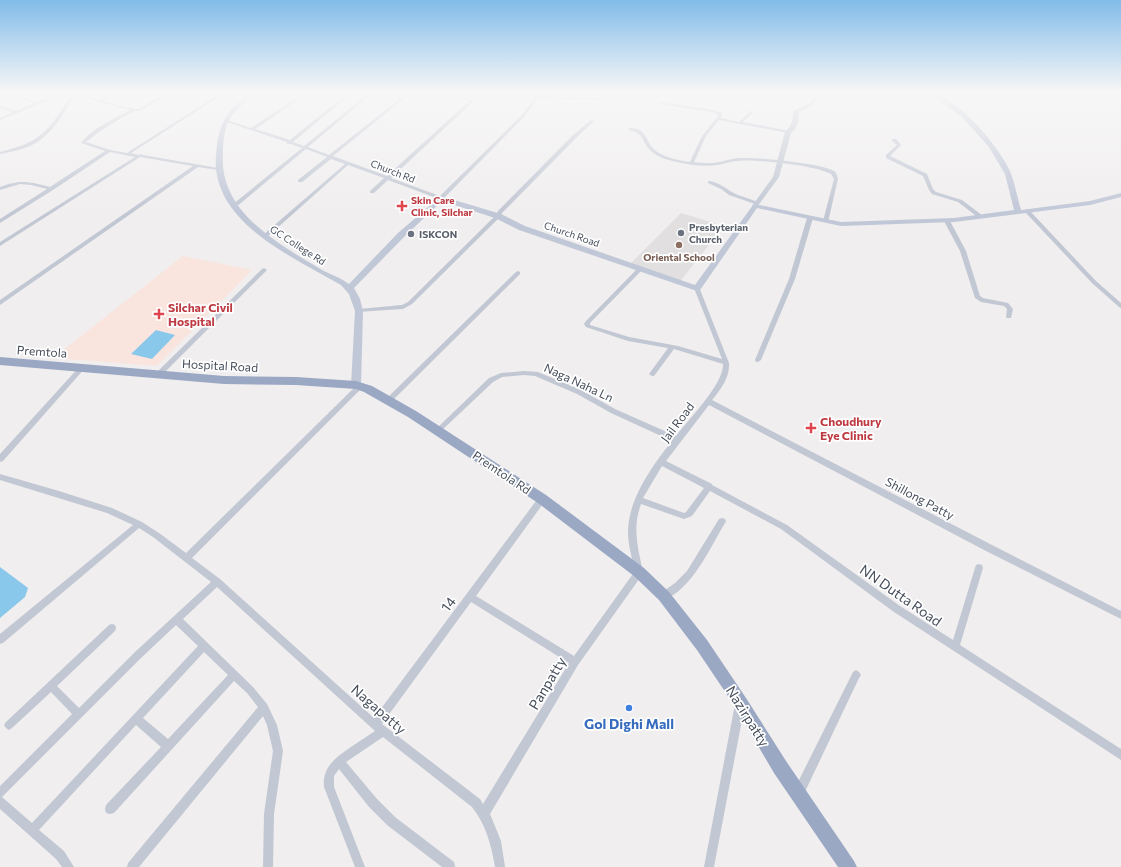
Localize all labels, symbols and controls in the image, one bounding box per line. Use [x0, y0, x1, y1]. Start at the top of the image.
street label: Church Rd [369, 157, 417, 185]
place label: Skin Care Clinic, Silchar [411, 194, 473, 218]
marker: Skin Care Clinic, Silchar [396, 200, 408, 212]
street label: Church Road [543, 219, 602, 249]
place label: Presbyterian Church [689, 221, 748, 245]
street label: GC College Rd [268, 223, 328, 268]
place label: ISKCON [419, 228, 457, 240]
marker: Presbyterian Church [676, 228, 686, 238]
marker: ISKCON [406, 229, 416, 239]
marker: Oriental School [674, 240, 684, 250]
place label: Oriental School [643, 251, 715, 263]
place label: Silchar Civil Hospital [168, 300, 233, 328]
marker: Silchar Civil Hospital [153, 308, 165, 320]
street label: Premtola [16, 342, 68, 360]
street label: Hospital Road [182, 356, 259, 374]
street label: Naga Naha Ln [542, 360, 616, 404]
street label: Jail Road [657, 399, 697, 445]
place label: Choudhury Eye Clinic [820, 414, 882, 442]
marker: Choudhury Eye Clinic [805, 422, 817, 434]
street label: Premtola Rd [470, 447, 534, 497]
street label: Shillong Patty [883, 474, 957, 522]
street label: NN Dutta Road [857, 560, 945, 630]
street label: 14 [437, 593, 459, 615]
street label: Panpatty [525, 654, 569, 712]
street label: Nagapatty [348, 681, 410, 737]
street label: Nazirpatty [723, 683, 773, 749]
marker: Gol Dighi Mall [624, 703, 634, 713]
place label: Gol Dighi Mall [584, 715, 674, 732]

